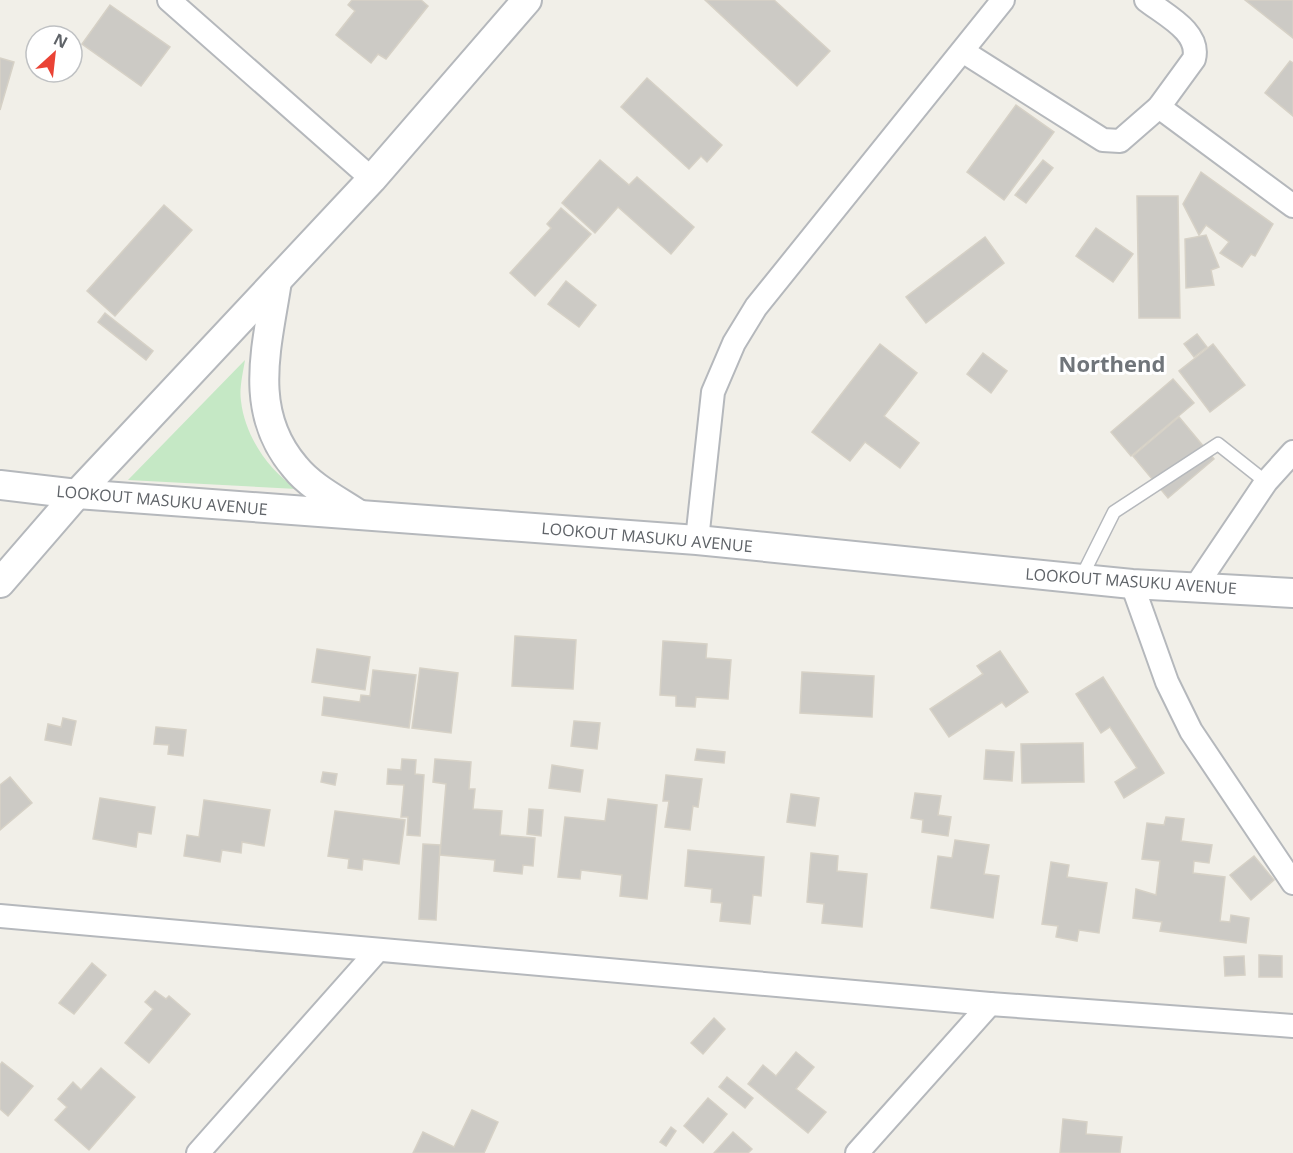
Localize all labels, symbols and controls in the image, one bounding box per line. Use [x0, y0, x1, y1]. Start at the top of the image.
north arrow [24, 24, 84, 84]
text: N [50, 28, 72, 53]
district label: Northend [1059, 348, 1165, 378]
street label: LOOKOUT MASUKU AVENUE [56, 480, 268, 520]
street label: LOOKOUT MASUKU AVENUE [541, 517, 753, 557]
street label: LOOKOUT MASUKU AVENUE [1025, 563, 1237, 599]

